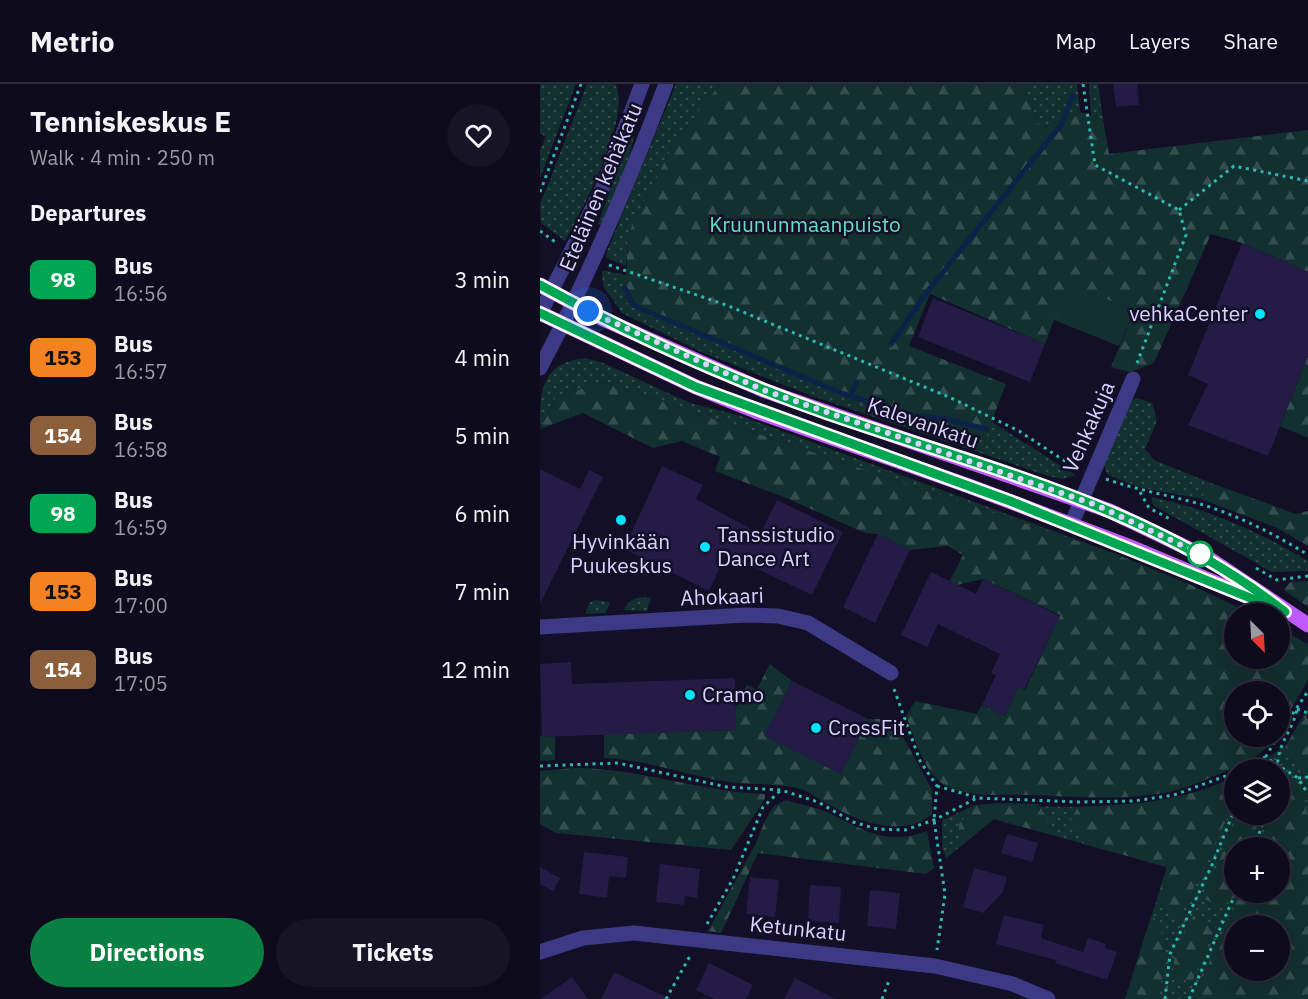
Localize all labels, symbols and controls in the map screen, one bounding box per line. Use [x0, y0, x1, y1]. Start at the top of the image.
text: Metrio [30, 23, 115, 60]
text: Map [1056, 27, 1096, 55]
text: Layers [1129, 27, 1191, 55]
text: Share [1224, 27, 1278, 55]
street label: Eteläinen kehäkatu [552, 98, 648, 275]
text: Tenniskeskus E [30, 103, 231, 140]
button: heart [447, 104, 510, 167]
text: Walk · 4 min · 250 m [30, 144, 215, 171]
text: Departures [30, 198, 146, 227]
park label: Kruununmaanpuisto [709, 210, 901, 238]
text: Bus [114, 251, 153, 280]
text: 98 [50, 265, 76, 293]
text: 3 min [454, 265, 510, 294]
text: 16:56 [114, 280, 168, 307]
your location [573, 296, 603, 326]
place label: vehkaCenter [1129, 299, 1248, 327]
marker: vehkaCenter [1253, 307, 1267, 321]
text: Bus [114, 329, 153, 358]
text: 153 [44, 343, 82, 371]
text: 4 min [454, 343, 510, 372]
text: 16:57 [114, 358, 168, 385]
street label: Vehkakuja [1056, 377, 1121, 477]
street label: Kalevankatu [864, 390, 983, 454]
text: Bus [114, 407, 153, 436]
text: 154 [44, 421, 82, 449]
text: 5 min [454, 421, 510, 450]
text: 16:58 [114, 436, 168, 463]
text: Bus [114, 485, 153, 514]
text: 98 [50, 499, 76, 527]
text: 6 min [454, 499, 510, 528]
marker: Hyvinkään Puukeskus [614, 513, 628, 527]
text: 16:59 [114, 514, 168, 541]
place label: Tanssistudio Dance Art [717, 520, 835, 572]
place label: Hyvinkään Puukeskus [570, 527, 672, 579]
marker: Tanssistudio Dance Art [698, 540, 712, 554]
unlabelled marker [1187, 541, 1213, 567]
text: Bus [114, 563, 153, 592]
text: 153 [44, 577, 82, 605]
text: 7 min [454, 577, 510, 606]
street label: Ahokaari [680, 581, 764, 611]
text: 17:00 [114, 592, 168, 619]
north arrow [1224, 603, 1290, 669]
map controls [1224, 603, 1290, 981]
text: Bus [114, 641, 153, 670]
text: 154 [44, 655, 82, 683]
text: 12 min [441, 655, 510, 684]
text: 17:05 [114, 670, 168, 697]
place label: Cramo [702, 680, 764, 708]
button: locate [1224, 681, 1290, 747]
marker: Cramo [683, 688, 697, 702]
place label: CrossFit [828, 713, 905, 741]
marker: CrossFit [809, 721, 823, 735]
button: layers [1224, 759, 1290, 825]
button: + [1224, 837, 1290, 903]
street label: Ketunkatu [748, 909, 848, 947]
button: − [1224, 915, 1290, 981]
button: Directions [30, 918, 264, 987]
button: Tickets [276, 918, 510, 987]

